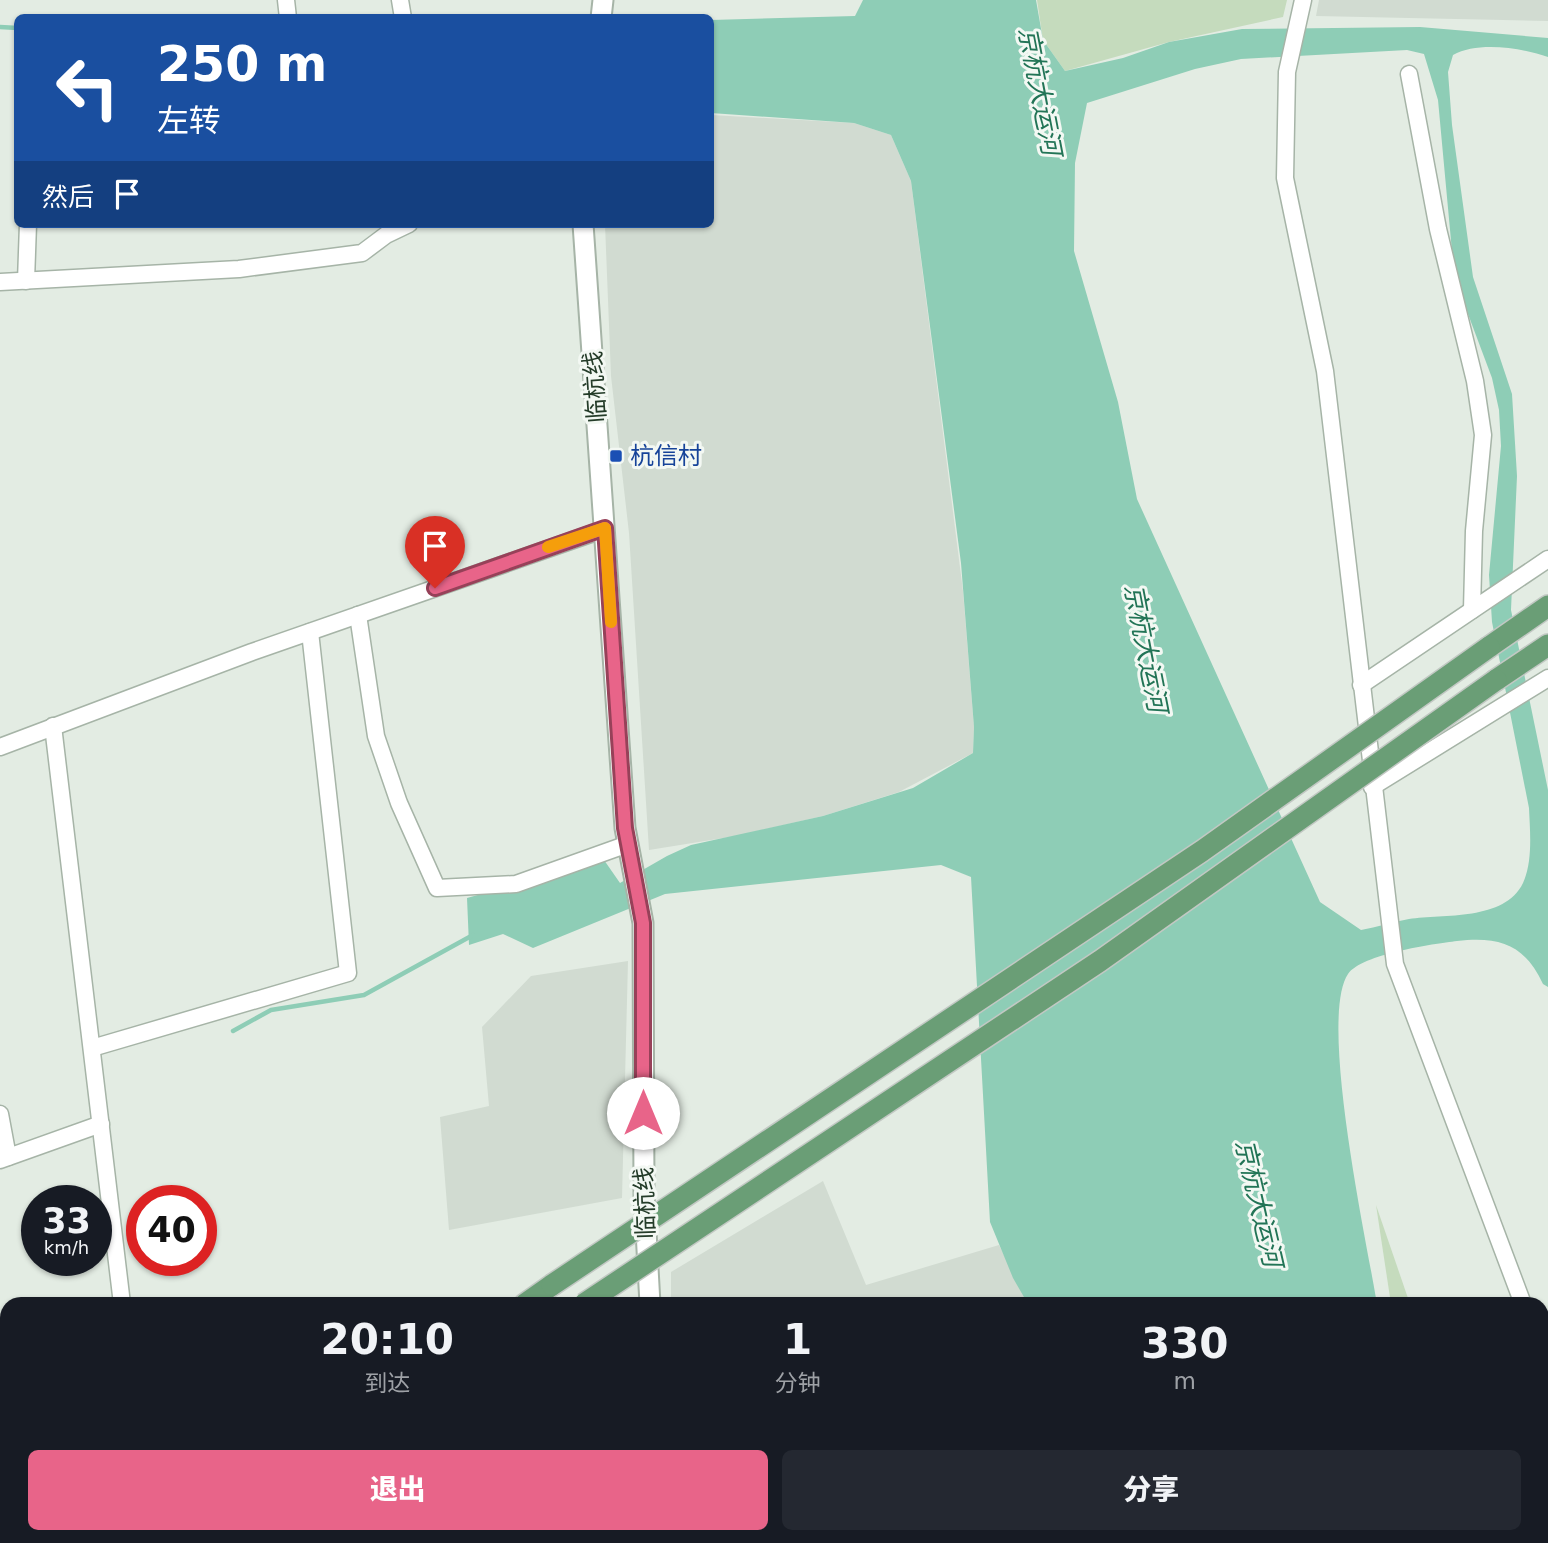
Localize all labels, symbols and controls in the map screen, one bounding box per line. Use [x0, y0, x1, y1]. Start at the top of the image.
water label: 京杭大运河 [1013, 24, 1068, 163]
text: 250 m [157, 36, 327, 93]
icon: left [42, 42, 133, 133]
text: 左转 [157, 102, 221, 140]
icon: arrive [108, 175, 146, 213]
text: 然后 [42, 182, 94, 212]
street label: 临杭线 [579, 350, 611, 424]
place label: 杭信村 [630, 442, 702, 470]
marker: 杭信村 [608, 448, 624, 464]
pin [405, 516, 465, 588]
icon: arrive [416, 527, 454, 565]
water label: 京杭大运河 [1119, 581, 1174, 720]
position arrow [606, 1076, 680, 1150]
water label: 京杭大运河 [1230, 1136, 1289, 1275]
street label: 临杭线 [630, 1167, 660, 1239]
speed limit sign: 40 [126, 1185, 217, 1276]
text: 33 [42, 1201, 91, 1241]
text: km/h [44, 1237, 89, 1258]
text: 20:10 [320, 1315, 454, 1364]
text: 1 [783, 1315, 812, 1364]
text: 330 [1141, 1319, 1229, 1368]
text: m [1174, 1368, 1196, 1394]
text: 到达 [364, 1370, 410, 1396]
text: 分钟 [775, 1370, 821, 1396]
button: 退出 [28, 1450, 768, 1530]
button: 分享 [782, 1450, 1521, 1530]

